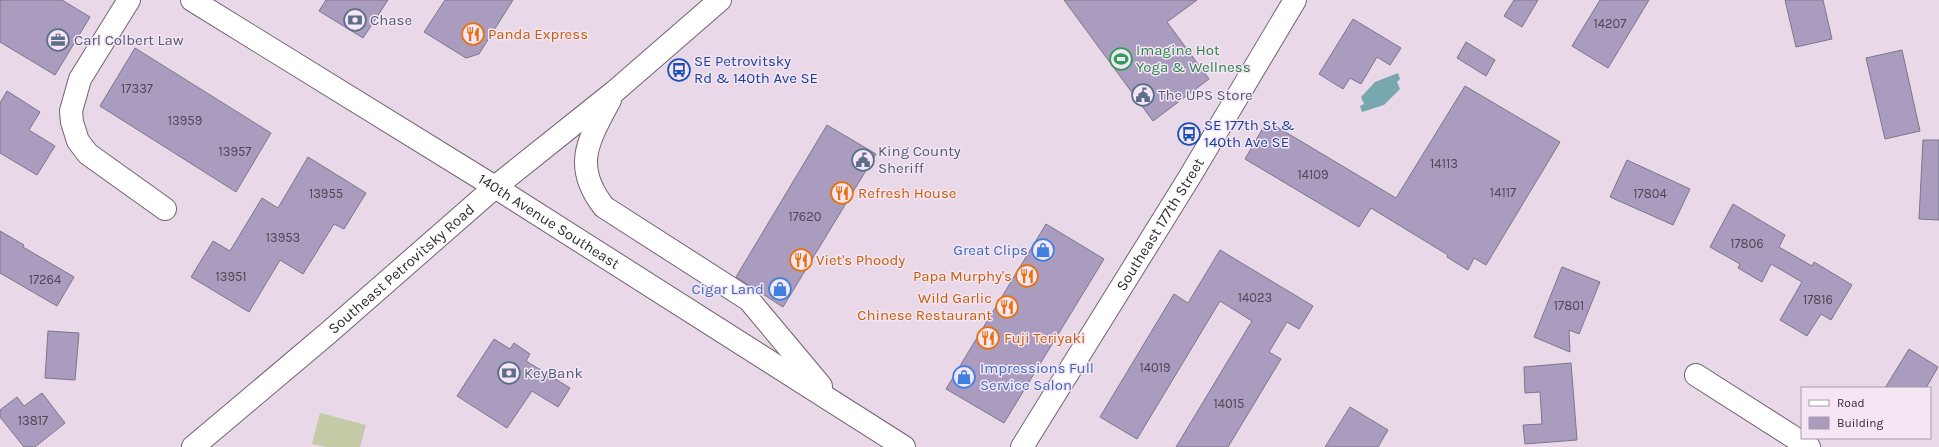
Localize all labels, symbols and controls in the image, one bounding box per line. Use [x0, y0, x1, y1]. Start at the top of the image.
bank icon: Chase [342, 7, 368, 33]
place label: Chase [370, 11, 412, 29]
house number: 14207 [1594, 16, 1626, 31]
restaurant icon: Panda Express [460, 21, 486, 47]
place label: Panda Express [488, 25, 588, 43]
office icon: Carl Colbert Law [45, 27, 71, 53]
place label: Carl Colbert Law [74, 31, 184, 49]
place label: Imagine Hot Yoga & Wellness [1136, 41, 1251, 76]
sports icon: Imagine Hot Yoga & Wellness [1108, 46, 1134, 72]
place label: SE Petrovitsky Rd & 140th Ave SE [694, 52, 818, 87]
bus stop icon: SE Petrovitsky Rd & 140th Ave SE [666, 57, 692, 83]
house number: 17337 [121, 81, 153, 96]
public building icon: The UPS Store [1130, 82, 1156, 108]
place label: The UPS Store [1158, 86, 1253, 104]
house number: 13959 [168, 113, 202, 128]
place label: SE 177th St & 140th Ave SE [1204, 116, 1295, 151]
bus stop icon: SE 177th St & 140th Ave SE [1176, 121, 1202, 147]
place label: King County Sheriff [878, 142, 961, 177]
house number: 13957 [219, 144, 251, 159]
public building icon: King County Sheriff [850, 147, 876, 173]
street label: Southeast 177th Street [1112, 154, 1208, 294]
house number: 14113 [1430, 156, 1458, 171]
house number: 14109 [1297, 167, 1329, 182]
street label: 140th Avenue Southeast [475, 170, 623, 273]
restaurant icon: Refresh House [829, 180, 855, 206]
place label: Refresh House [858, 184, 957, 202]
house number: 14117 [1490, 185, 1516, 200]
house number: 13955 [309, 186, 343, 201]
house number: 17804 [1633, 186, 1667, 201]
street label: Southeast Petrovitsky Road [325, 200, 478, 338]
house number: 17620 [788, 209, 822, 224]
house number: 13953 [266, 230, 300, 245]
house number: 17806 [1730, 236, 1764, 251]
shop icon: Great Clips [1030, 237, 1056, 263]
place label: Great Clips [953, 241, 1028, 259]
restaurant icon: Viet's Phoody [788, 247, 814, 273]
place label: Viet's Phoody [816, 251, 905, 269]
restaurant icon: Papa Murphy's [1014, 263, 1040, 289]
place label: Papa Murphy's [913, 267, 1012, 285]
house number: 13951 [215, 269, 247, 284]
house number: 17264 [29, 272, 61, 287]
shop icon: Cigar Land [767, 276, 793, 302]
place label: Cigar Land [691, 280, 764, 298]
place label: Wild Garlic Chinese Restaurant [857, 289, 992, 324]
house number: 14023 [1238, 290, 1272, 305]
house number: 17816 [1803, 292, 1833, 307]
restaurant icon: Wild Garlic Chinese Restaurant [994, 294, 1020, 320]
house number: 17801 [1554, 298, 1584, 313]
restaurant icon: Fuji Teriyaki [975, 325, 1001, 351]
place label: Fuji Teriyaki [1004, 329, 1085, 347]
place label: Impressions Full Service Salon [980, 359, 1094, 394]
bank icon: KeyBank [496, 360, 522, 386]
house number: 14019 [1139, 360, 1171, 375]
place label: KeyBank [524, 364, 583, 382]
shop icon: Impressions Full Service Salon [951, 364, 977, 390]
legend [1801, 387, 1931, 439]
house number: 14015 [1214, 396, 1244, 411]
text: Road [1837, 396, 1865, 410]
house number: 13817 [18, 413, 48, 428]
text: Building [1837, 416, 1884, 430]

